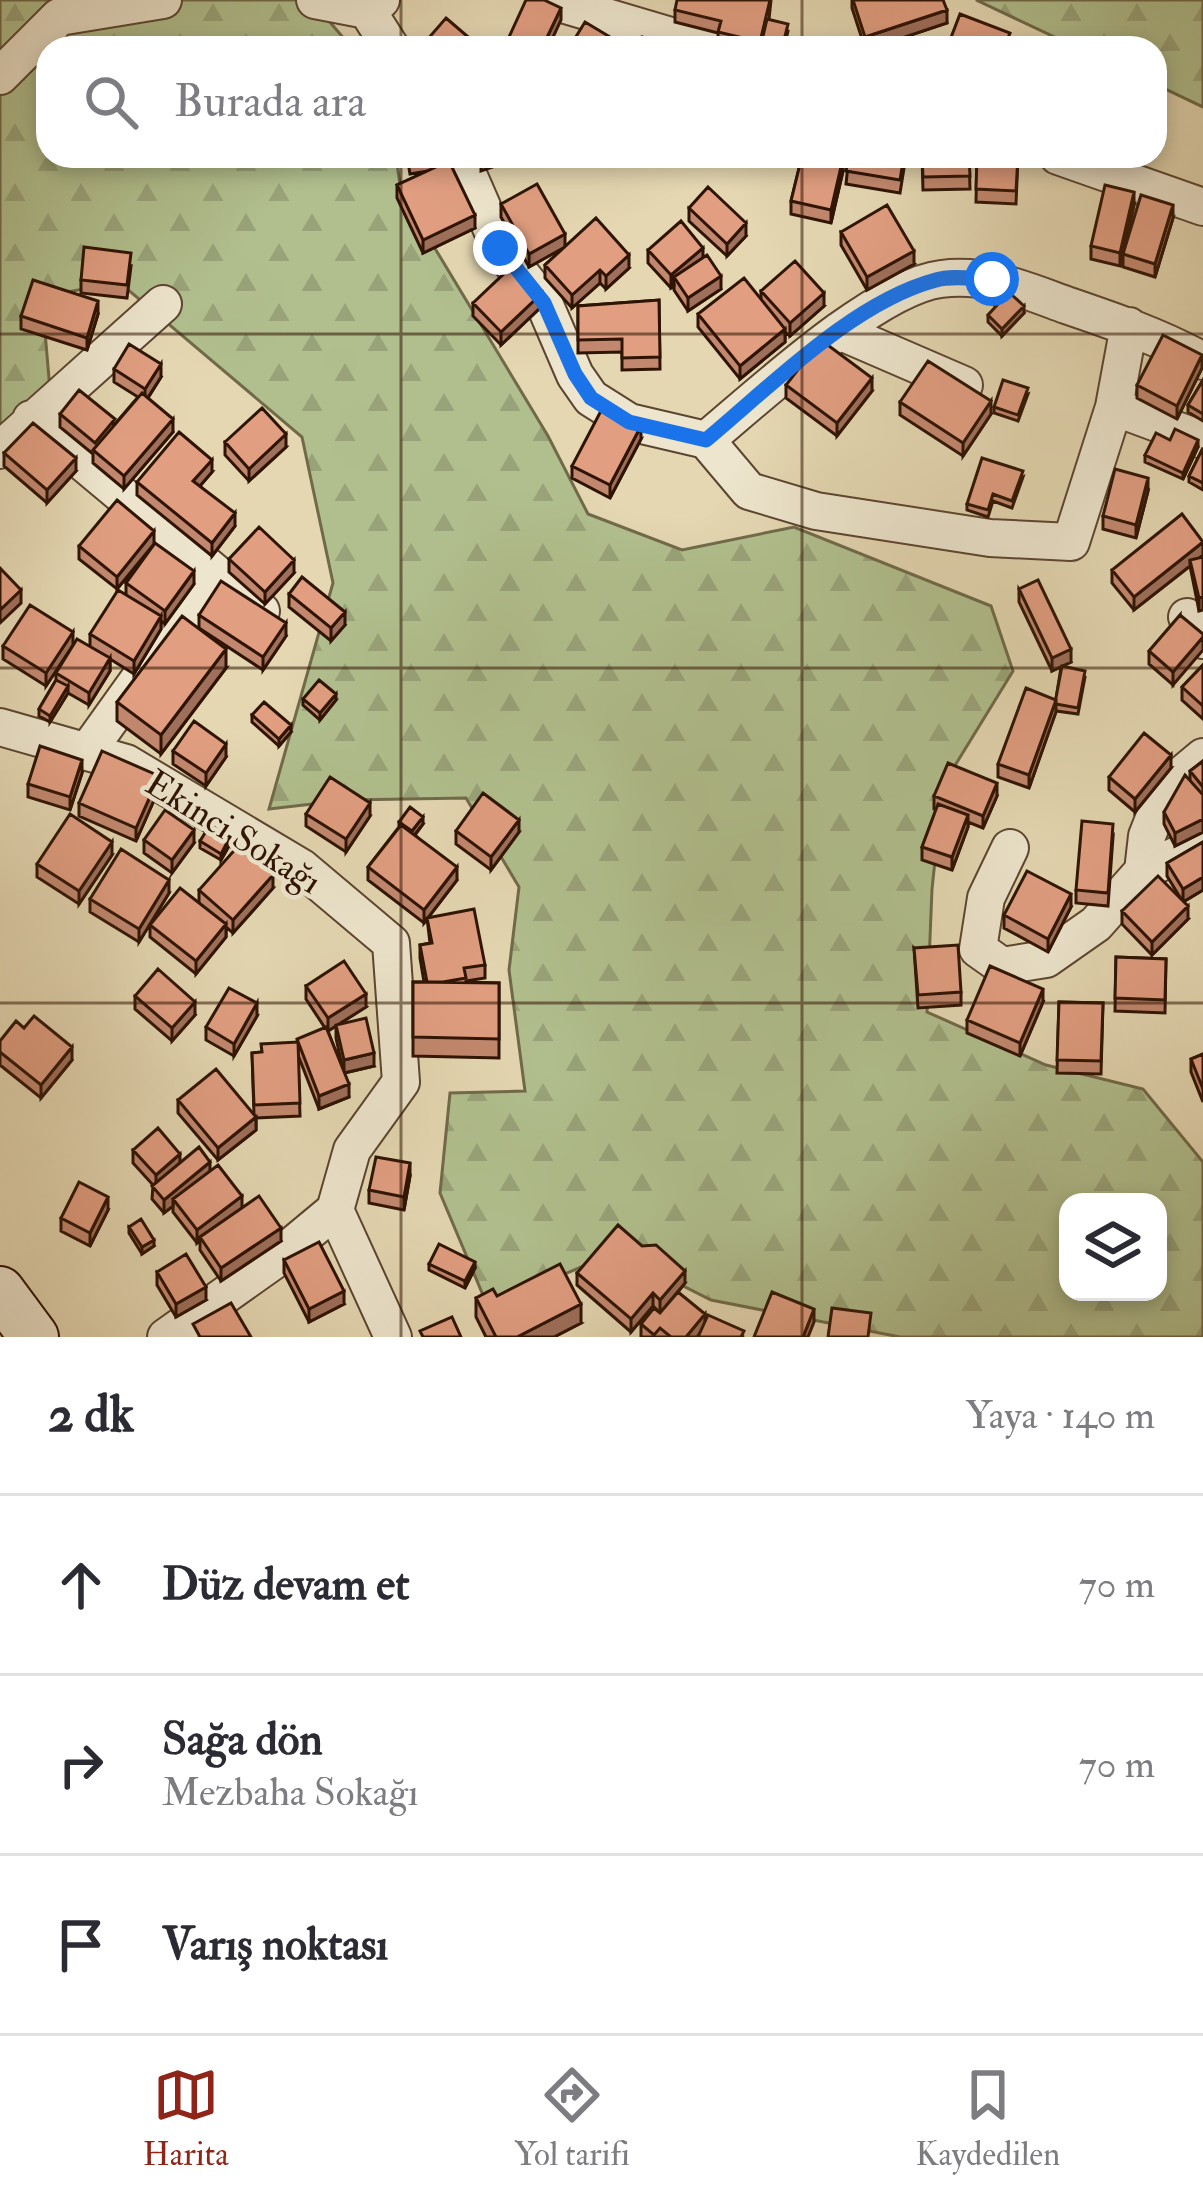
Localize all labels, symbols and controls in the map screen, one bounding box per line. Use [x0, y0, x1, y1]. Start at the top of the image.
search box [36, 36, 1167, 168]
icon: search [78, 69, 144, 135]
text: Burada ara [174, 74, 366, 130]
route end [473, 221, 527, 275]
route start [965, 252, 1019, 306]
street label: Ekinci Sokağı [137, 760, 330, 904]
map controls [1059, 1193, 1167, 1301]
button: layers [1059, 1193, 1167, 1301]
text: 2 dk [48, 1383, 134, 1447]
text: Yaya · 140 m [966, 1391, 1155, 1440]
icon: ahead [48, 1552, 114, 1618]
text: Düz devam et [162, 1557, 410, 1613]
text: 70 m [1079, 1560, 1155, 1609]
text: Sağa dön [162, 1712, 323, 1768]
icon: right [48, 1732, 114, 1798]
text: 70 m [1079, 1740, 1155, 1789]
text: Mezbaha Sokağı [162, 1768, 418, 1817]
icon: arrive [48, 1912, 114, 1978]
text: Varış noktası [162, 1917, 388, 1973]
tab: Harita [143, 2062, 229, 2175]
tab: Yol tarifi [514, 2062, 630, 2175]
tab: Kaydedilen [916, 2062, 1060, 2175]

